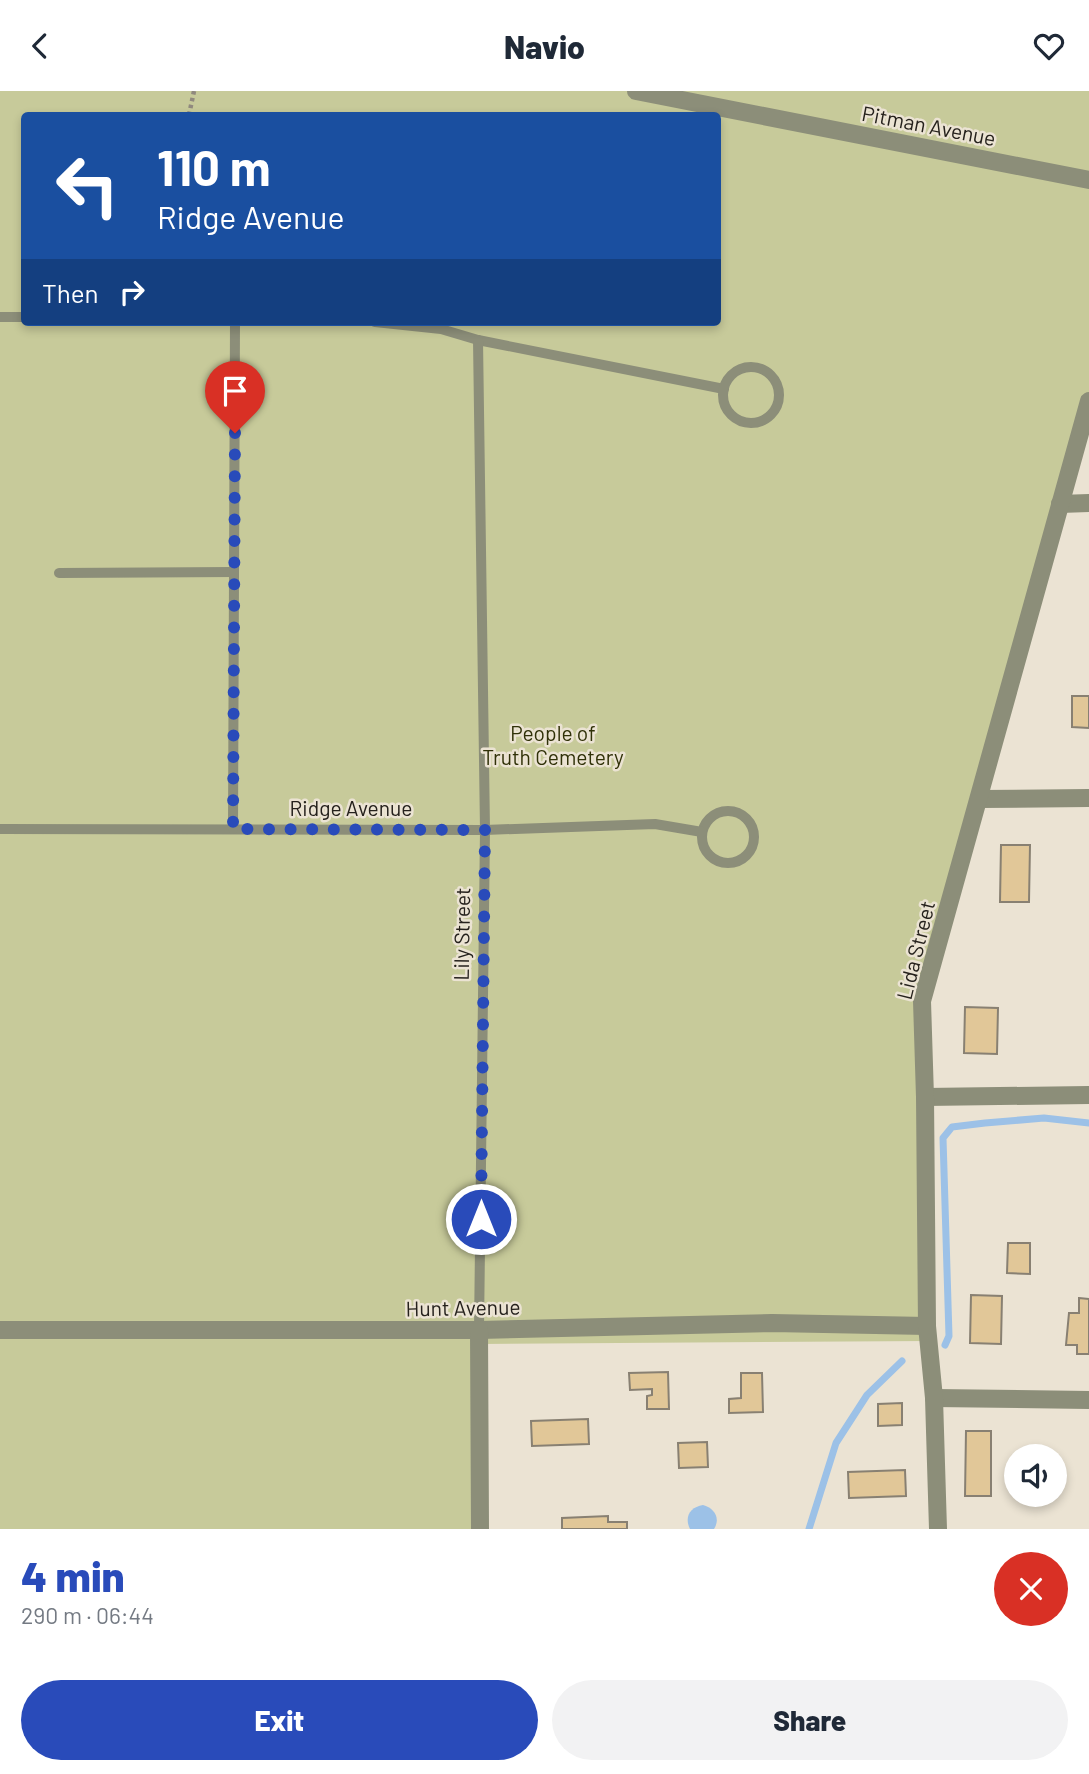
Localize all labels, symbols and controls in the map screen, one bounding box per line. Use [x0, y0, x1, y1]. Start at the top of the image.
icon: back [21, 27, 59, 65]
text: Navio [504, 27, 585, 65]
icon: heart [1030, 27, 1068, 65]
street label: Pitman Avenue [860, 100, 998, 150]
text: 110 m [157, 137, 271, 196]
icon: left [42, 140, 133, 231]
text: Ridge Avenue [157, 197, 345, 235]
icon: right [113, 273, 151, 311]
text: Then [42, 277, 99, 308]
pin [205, 361, 265, 433]
icon: arrive [216, 372, 254, 410]
park label: People of Truth Cemetery [482, 720, 624, 769]
street label: Ridge Avenue [289, 795, 413, 820]
street label: Lily Street [448, 887, 474, 981]
street label: Lida Street [891, 898, 939, 1002]
position arrow [444, 1182, 518, 1256]
street label: Hunt Avenue [405, 1293, 521, 1321]
map controls [1004, 1444, 1067, 1507]
button: sound [1004, 1444, 1067, 1507]
text: 4 min [21, 1550, 125, 1600]
button: close [994, 1552, 1068, 1626]
text: 290 m · 06:44 [21, 1601, 154, 1629]
button: Exit [21, 1680, 538, 1760]
button: Share [552, 1680, 1068, 1760]

